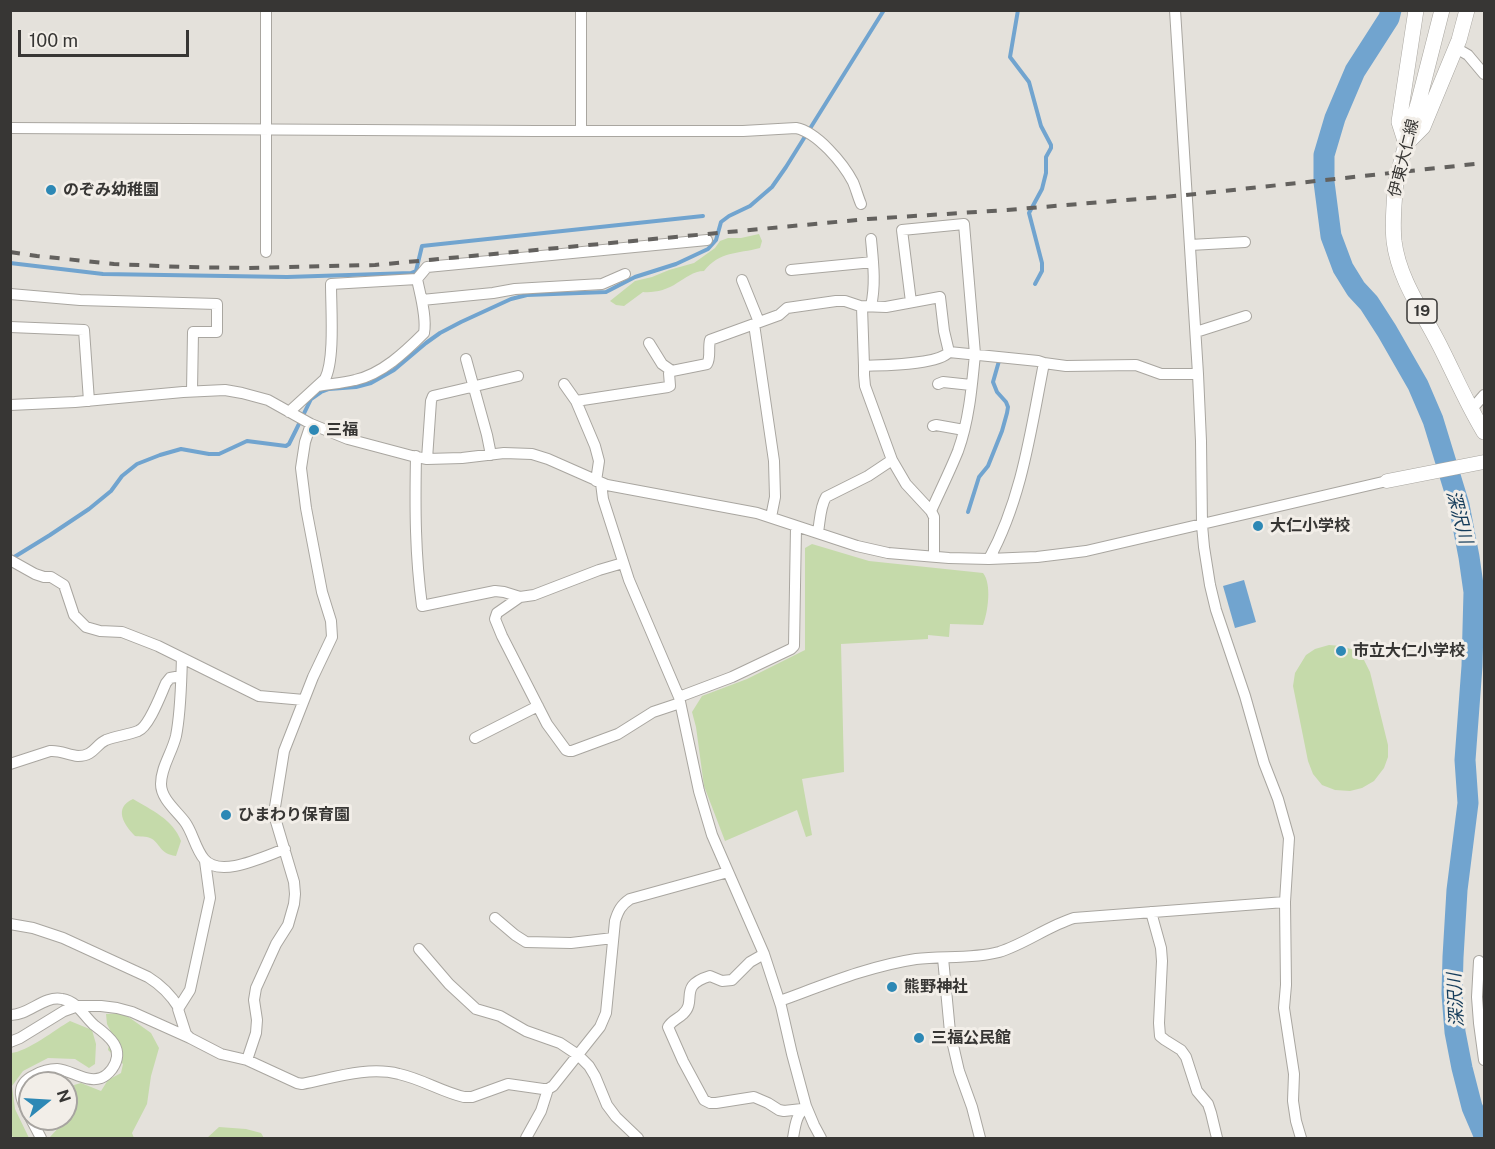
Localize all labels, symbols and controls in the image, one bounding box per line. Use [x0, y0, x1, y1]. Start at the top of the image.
scale bar [21, 18, 192, 56]
text: 100 m [29, 30, 78, 51]
street label: 伊東大仁線 [1385, 117, 1423, 199]
place label: のぞみ幼稚園 [63, 180, 159, 200]
marker: のぞみ幼稚園 [44, 183, 58, 197]
road number: 19 [1407, 299, 1437, 323]
place label: 三福 [326, 420, 358, 440]
marker: 三福 [307, 423, 321, 437]
water label: 深沢川 [1442, 488, 1476, 546]
place label: 大仁小学校 [1270, 516, 1350, 536]
marker: 大仁小学校 [1251, 519, 1265, 533]
place label: 市立大仁小学校 [1353, 641, 1465, 661]
marker: 市立大仁小学校 [1334, 644, 1348, 658]
place label: ひまわり保育園 [238, 805, 350, 825]
marker: ひまわり保育園 [219, 808, 233, 822]
water label: 深沢川 [1444, 972, 1468, 1028]
place label: 熊野神社 [904, 977, 968, 997]
marker: 熊野神社 [885, 980, 899, 994]
place label: 三福公民館 [931, 1028, 1011, 1048]
marker: 三福公民館 [912, 1031, 926, 1045]
north arrow [18, 1071, 78, 1131]
text: N [53, 1087, 75, 1105]

